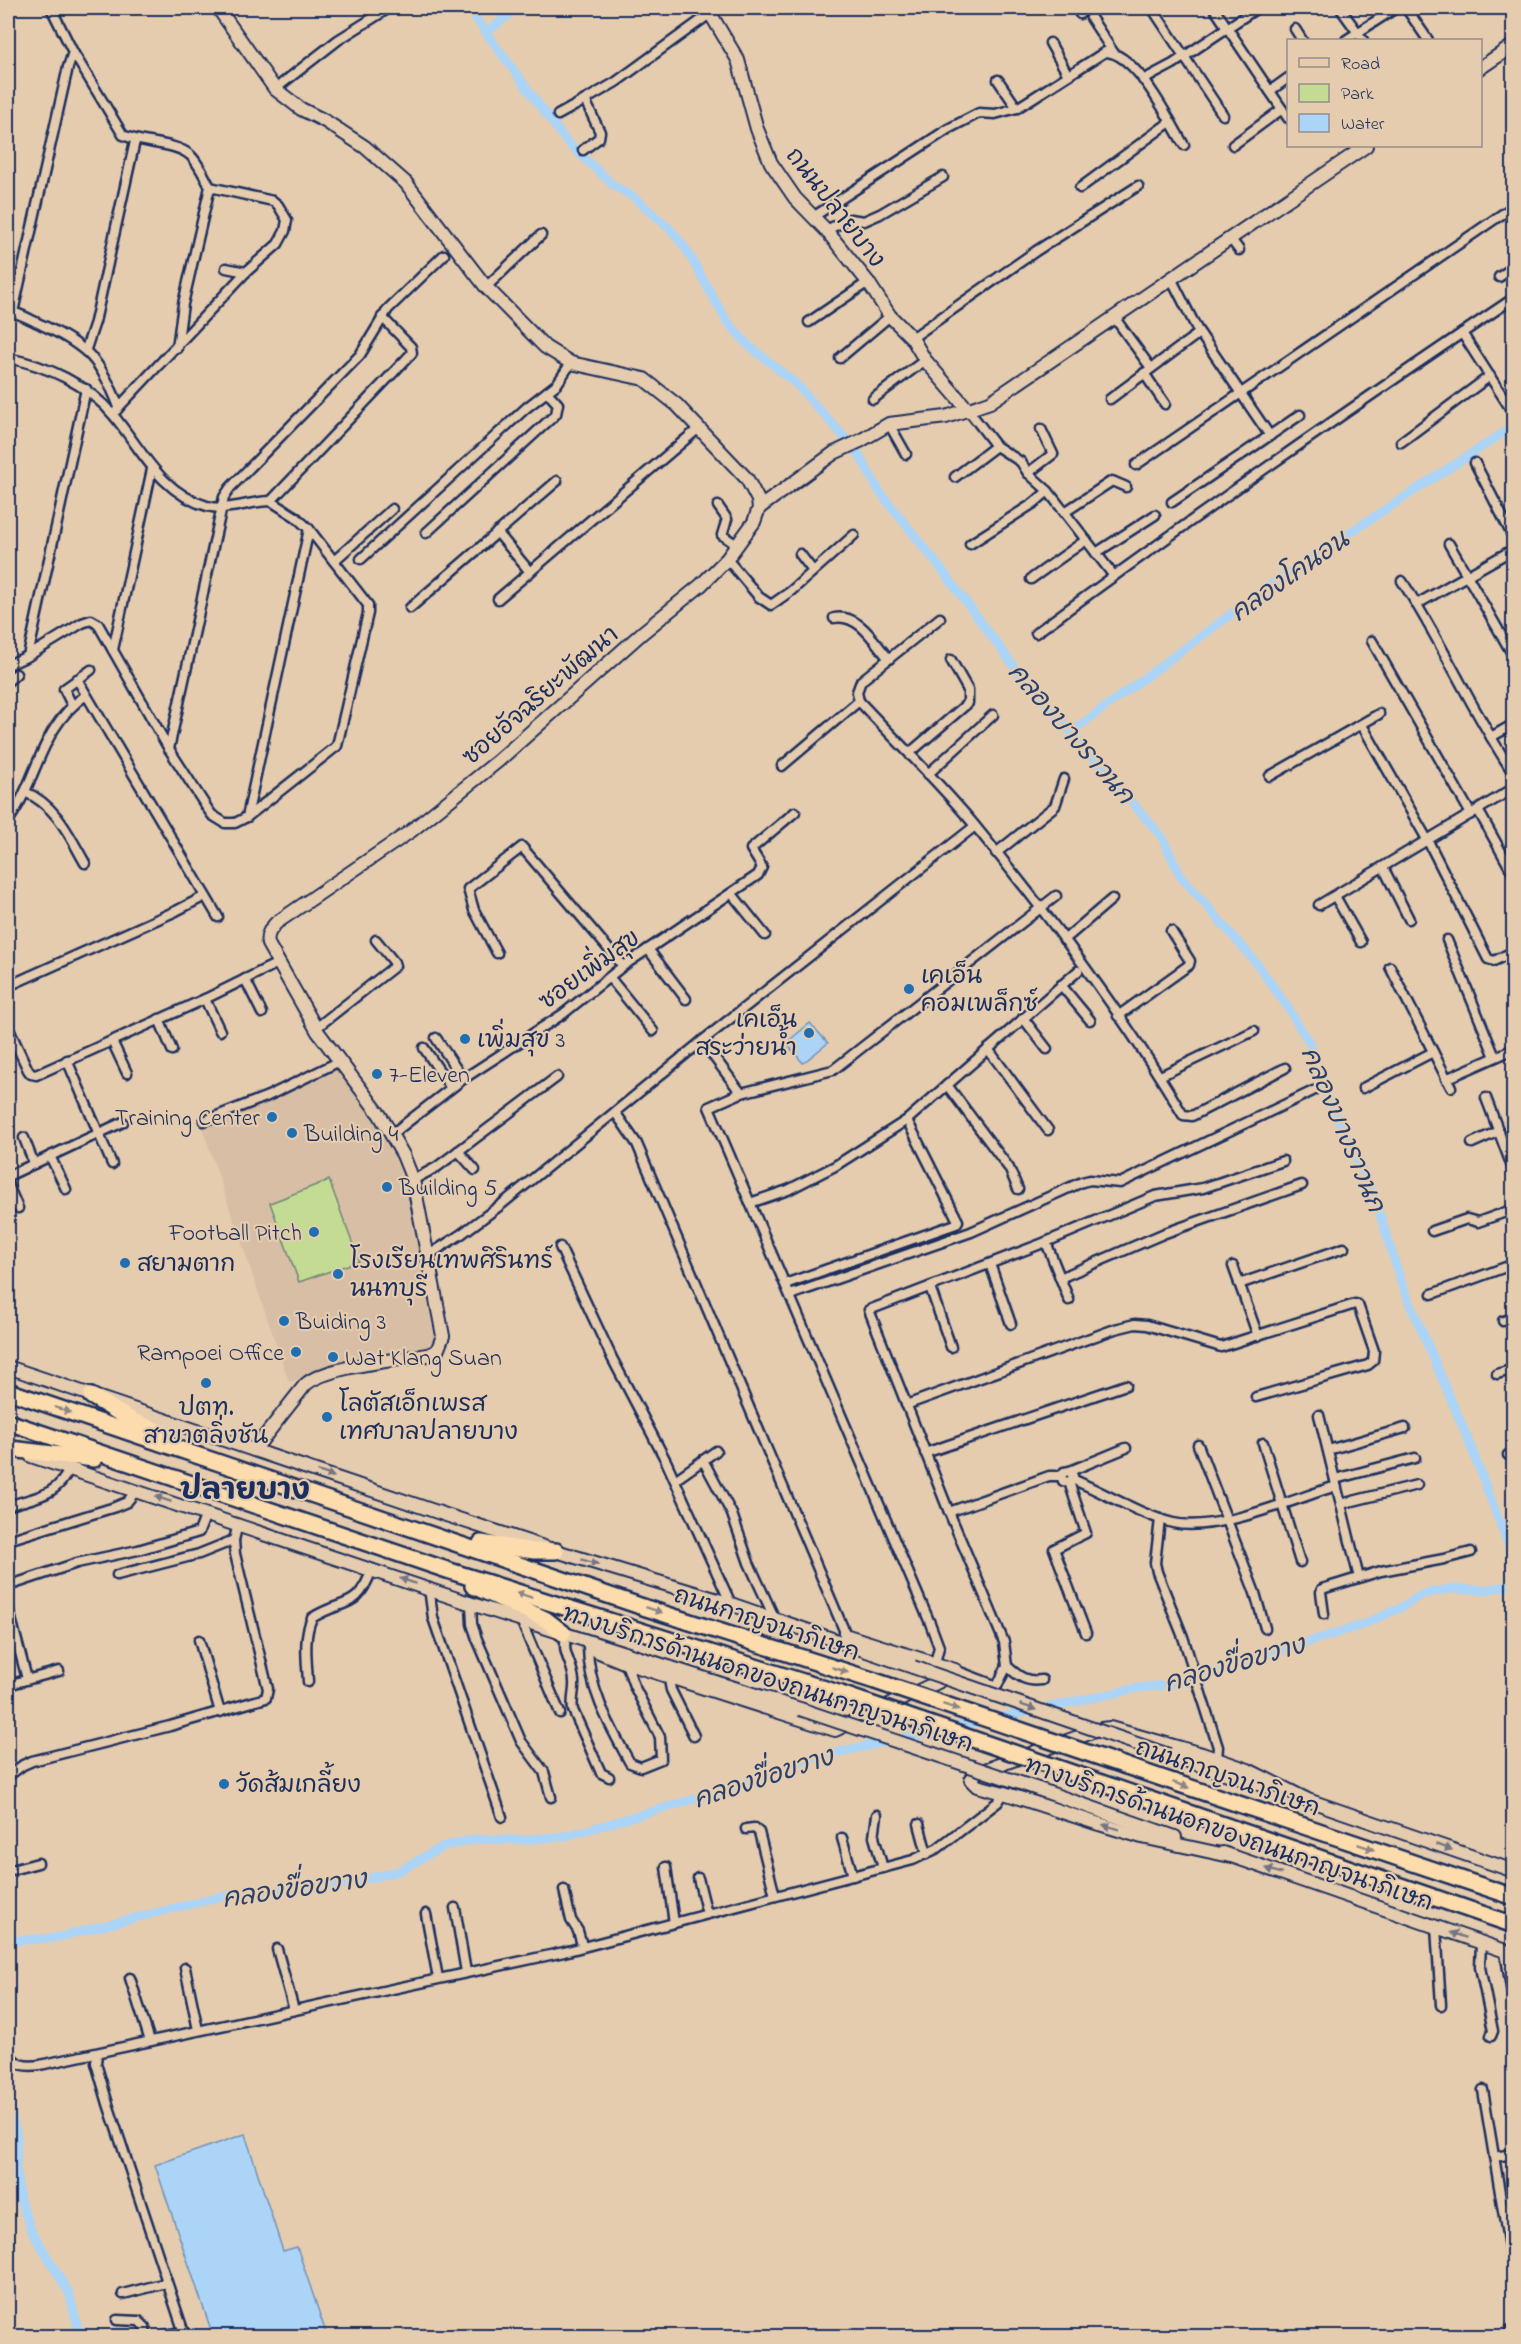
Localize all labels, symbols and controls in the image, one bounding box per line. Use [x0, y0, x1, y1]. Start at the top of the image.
legend [1287, 39, 1482, 147]
text: Road [1341, 52, 1380, 78]
text: Park [1341, 82, 1374, 108]
text: Water [1341, 112, 1385, 138]
street label: ถนนปลายบาง [776, 141, 892, 276]
water label: คลองโคนอน [1223, 521, 1359, 633]
street label: ซอยอัจฉริยะพัฒนา [456, 619, 628, 775]
water label: คลองบางราวนก [998, 656, 1143, 815]
street label: ซอยเพิ่มสุข [529, 917, 648, 1020]
place label: เคเอ็น คอมเพล็กซ์ [921, 960, 1038, 1023]
marker: เคเอ็น คอมเพล็กซ์ [902, 982, 916, 996]
place label: เคเอ็น สระว่ายน้ำ [695, 1004, 797, 1067]
place label: เพิ่มสุข 3 [477, 1018, 566, 1059]
marker: เคเอ็น สระว่ายน้ำ [802, 1026, 816, 1040]
marker: เพิ่มสุข 3 [458, 1032, 472, 1046]
water label: คลองบางราวนก [1289, 1042, 1394, 1220]
place label: 7-Eleven [389, 1059, 470, 1094]
marker: 7-Eleven [370, 1067, 384, 1081]
place label: Training Center [115, 1102, 261, 1137]
marker: Training Center [265, 1110, 279, 1124]
place label: Building 4 [303, 1118, 399, 1153]
marker: Building 4 [285, 1126, 299, 1140]
place label: Building 5 [398, 1172, 498, 1207]
marker: Building 5 [380, 1180, 394, 1194]
place label: Football Pitch [168, 1217, 302, 1252]
marker: Football Pitch [307, 1225, 321, 1239]
place label: โรงเรียนเทพศิรินทร์ นนทบุรี [350, 1244, 553, 1308]
place label: สยามตาก [137, 1248, 236, 1283]
marker: สยามตาก [118, 1256, 132, 1270]
marker: โรงเรียนเทพศิรินทร์ นนทบุรี [331, 1267, 345, 1281]
place label: Buiding 3 [295, 1306, 386, 1341]
marker: Buiding 3 [277, 1314, 291, 1328]
place label: Rampoei Office [137, 1337, 284, 1372]
place label: Wat Klang Suan [345, 1342, 502, 1377]
marker: Rampoei Office [289, 1345, 303, 1359]
marker: Wat Klang Suan [326, 1350, 340, 1364]
marker: ปตท. สาขาตลิ่งชัน [199, 1376, 213, 1390]
place label: โลตัสเอ็กเพรส เทศบาลปลายบาง [339, 1387, 518, 1451]
place label: ปตท. สาขาตลิ่งชัน [144, 1392, 268, 1455]
one-way arrow [54, 1405, 72, 1415]
marker: โลตัสเอ็กเพรส เทศบาลปลายบาง [320, 1410, 334, 1424]
district label: ปลายบาง [180, 1470, 310, 1514]
one-way arrow [317, 1470, 335, 1480]
one-way arrow [154, 1494, 172, 1504]
one-way arrow [582, 1558, 600, 1567]
one-way arrow [399, 1576, 417, 1586]
street label: ถนนกาญจนาภิเษก [669, 1579, 864, 1672]
one-way arrow [515, 1590, 533, 1600]
street label: ทางบริการด้านนอกของถนนกาญจนาภิเษก [557, 1597, 977, 1763]
one-way arrow [645, 1606, 663, 1615]
water label: คลองขื่อขวาง [1158, 1619, 1312, 1704]
one-way arrow [831, 1665, 849, 1675]
one-way arrow [942, 1702, 960, 1712]
one-way arrow [1019, 1702, 1037, 1712]
water label: คลองขื่อขวาง [687, 1731, 841, 1820]
street label: ถนนกาญจนาภิเษก [1130, 1731, 1324, 1827]
street label: ทางบริการด้านนอกของถนนกาญจนาภิเษก [1019, 1749, 1437, 1922]
place label: วัดส้มเกลี้ยง [236, 1761, 361, 1804]
marker: วัดส้มเกลี้ยง [217, 1777, 231, 1791]
one-way arrow [1172, 1781, 1190, 1790]
one-way arrow [1102, 1822, 1121, 1832]
one-way arrow [1435, 1842, 1453, 1852]
one-way arrow [1357, 1843, 1375, 1853]
water label: คลองขื่อขวาง [219, 1854, 371, 1920]
one-way arrow [1265, 1866, 1283, 1875]
one-way arrow [1449, 1929, 1467, 1939]

